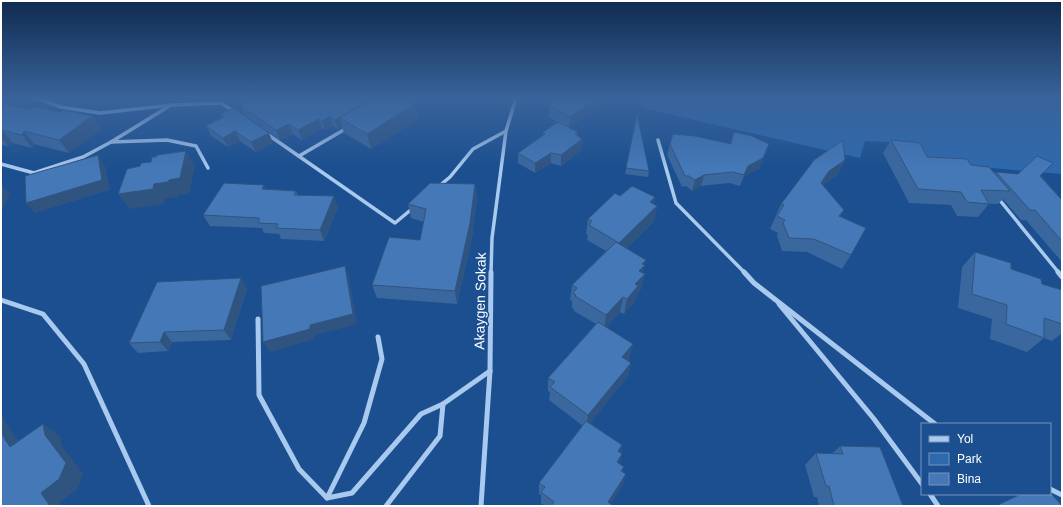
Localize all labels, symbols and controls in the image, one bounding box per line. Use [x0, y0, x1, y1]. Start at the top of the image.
street label: Akaygen Sokak [471, 251, 489, 350]
legend [921, 423, 1051, 495]
text: Yol [957, 432, 973, 446]
text: Park [957, 452, 983, 466]
text: Bina [957, 472, 981, 486]

